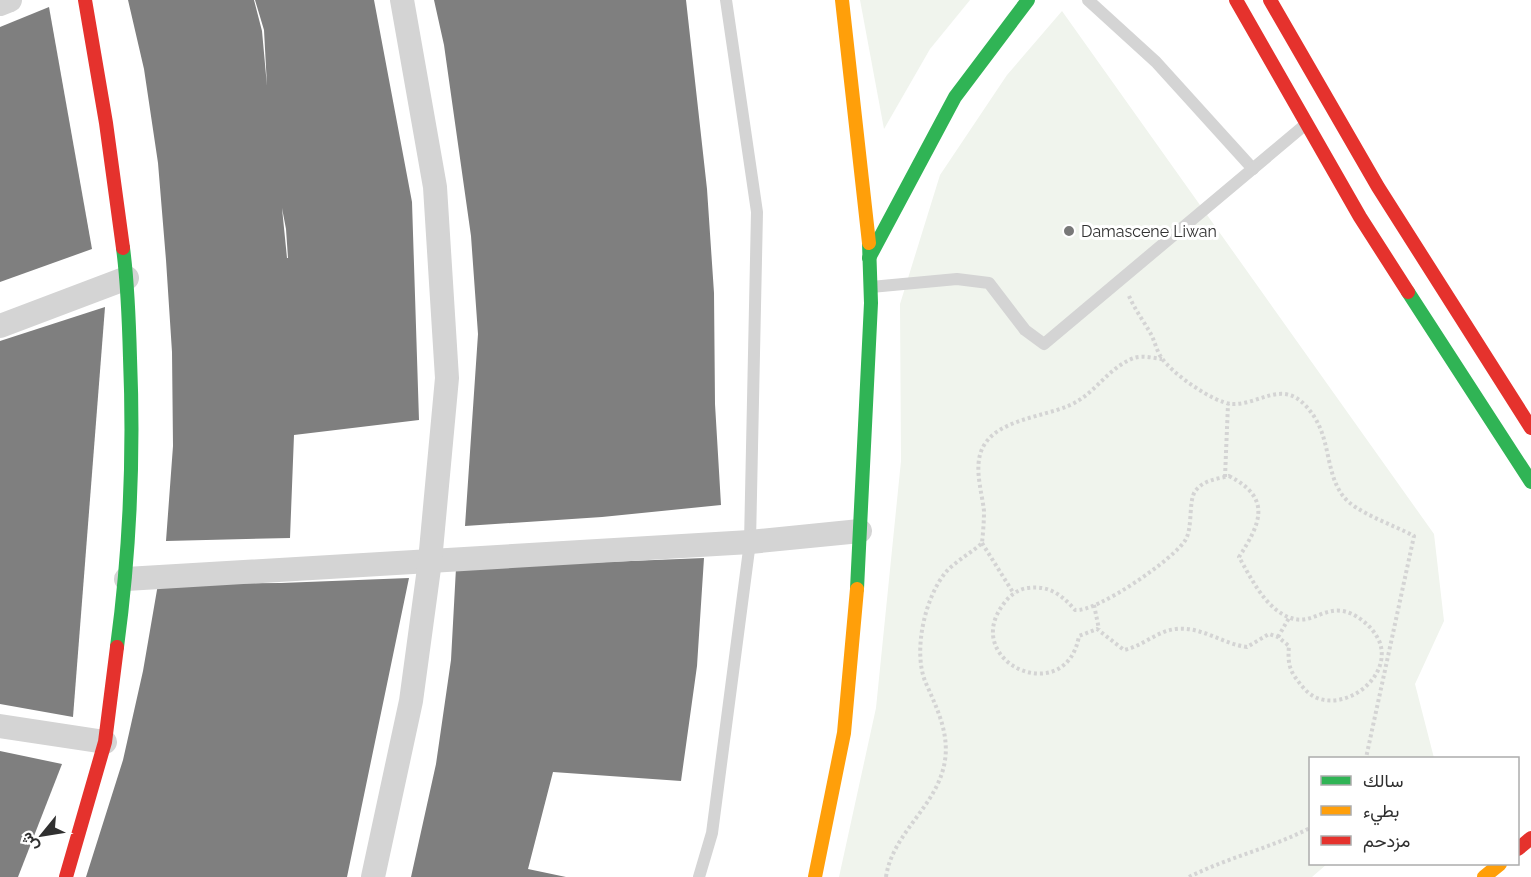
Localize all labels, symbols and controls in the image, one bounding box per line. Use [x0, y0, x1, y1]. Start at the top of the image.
place label: Damascene Liwan [1081, 222, 1217, 241]
marker: Damascene Liwan [1062, 224, 1076, 238]
legend [1309, 757, 1519, 865]
text: سالك [1363, 770, 1403, 791]
text: بطيء [1363, 800, 1399, 826]
north arrow [12, 805, 72, 865]
text: ش [16, 829, 42, 855]
text: مزدحم [1363, 830, 1410, 853]

